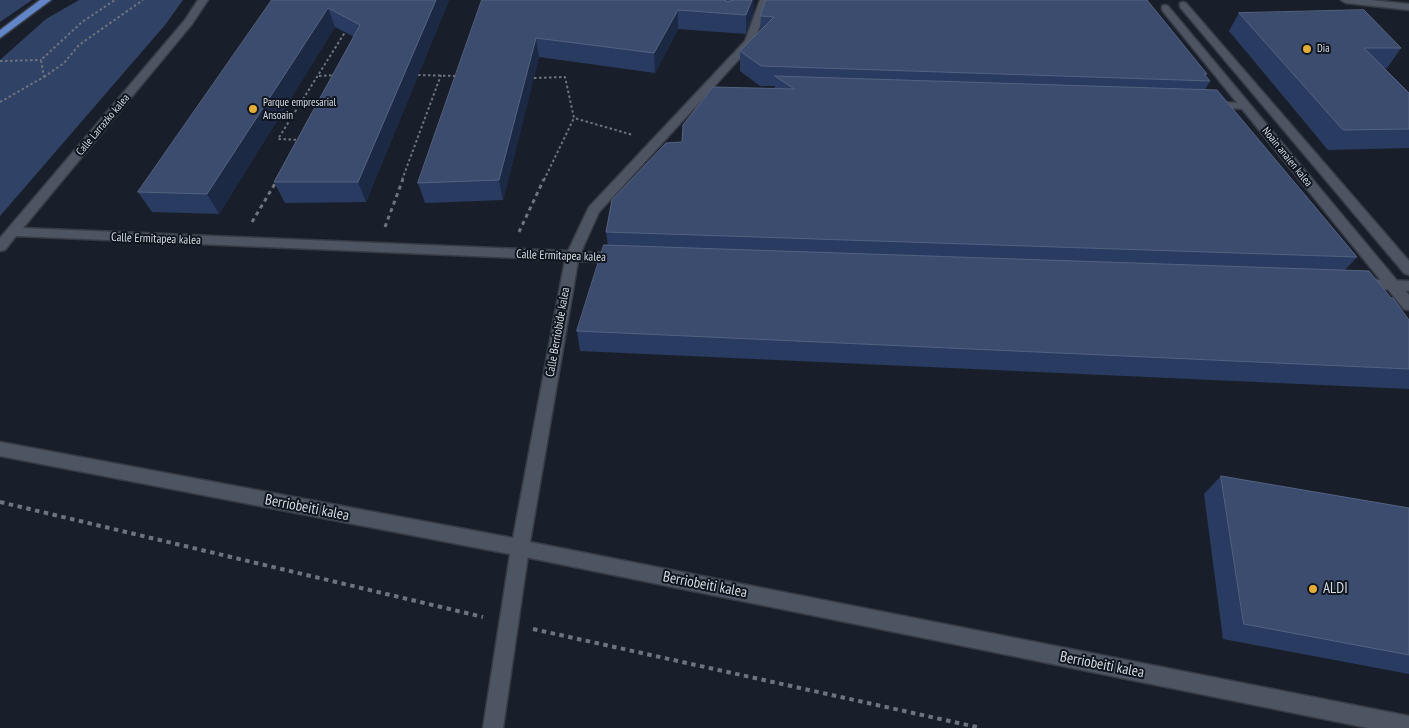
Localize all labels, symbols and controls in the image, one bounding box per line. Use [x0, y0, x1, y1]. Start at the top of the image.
place label: Dia [1317, 42, 1330, 56]
marker: Dia [1301, 43, 1313, 55]
street label: Calle Larrazko kalea [74, 92, 132, 158]
place label: Parque empresarial Ansoain [263, 96, 336, 122]
marker: Parque empresarial Ansoain [247, 103, 259, 115]
street label: Noain anaien kalea [1259, 125, 1315, 189]
street label: Calle Ermitapea kalea [111, 230, 201, 248]
street label: Calle Ermitapea kalea [516, 247, 606, 265]
street label: Calle Berriobide kalea [543, 286, 573, 378]
street label: Berriobeiti kalea [263, 491, 351, 525]
street label: Berriobeiti kalea [661, 568, 749, 602]
place label: ALDI [1323, 580, 1348, 598]
marker: ALDI [1307, 583, 1319, 595]
street label: Berriobeiti kalea [1058, 648, 1146, 682]

